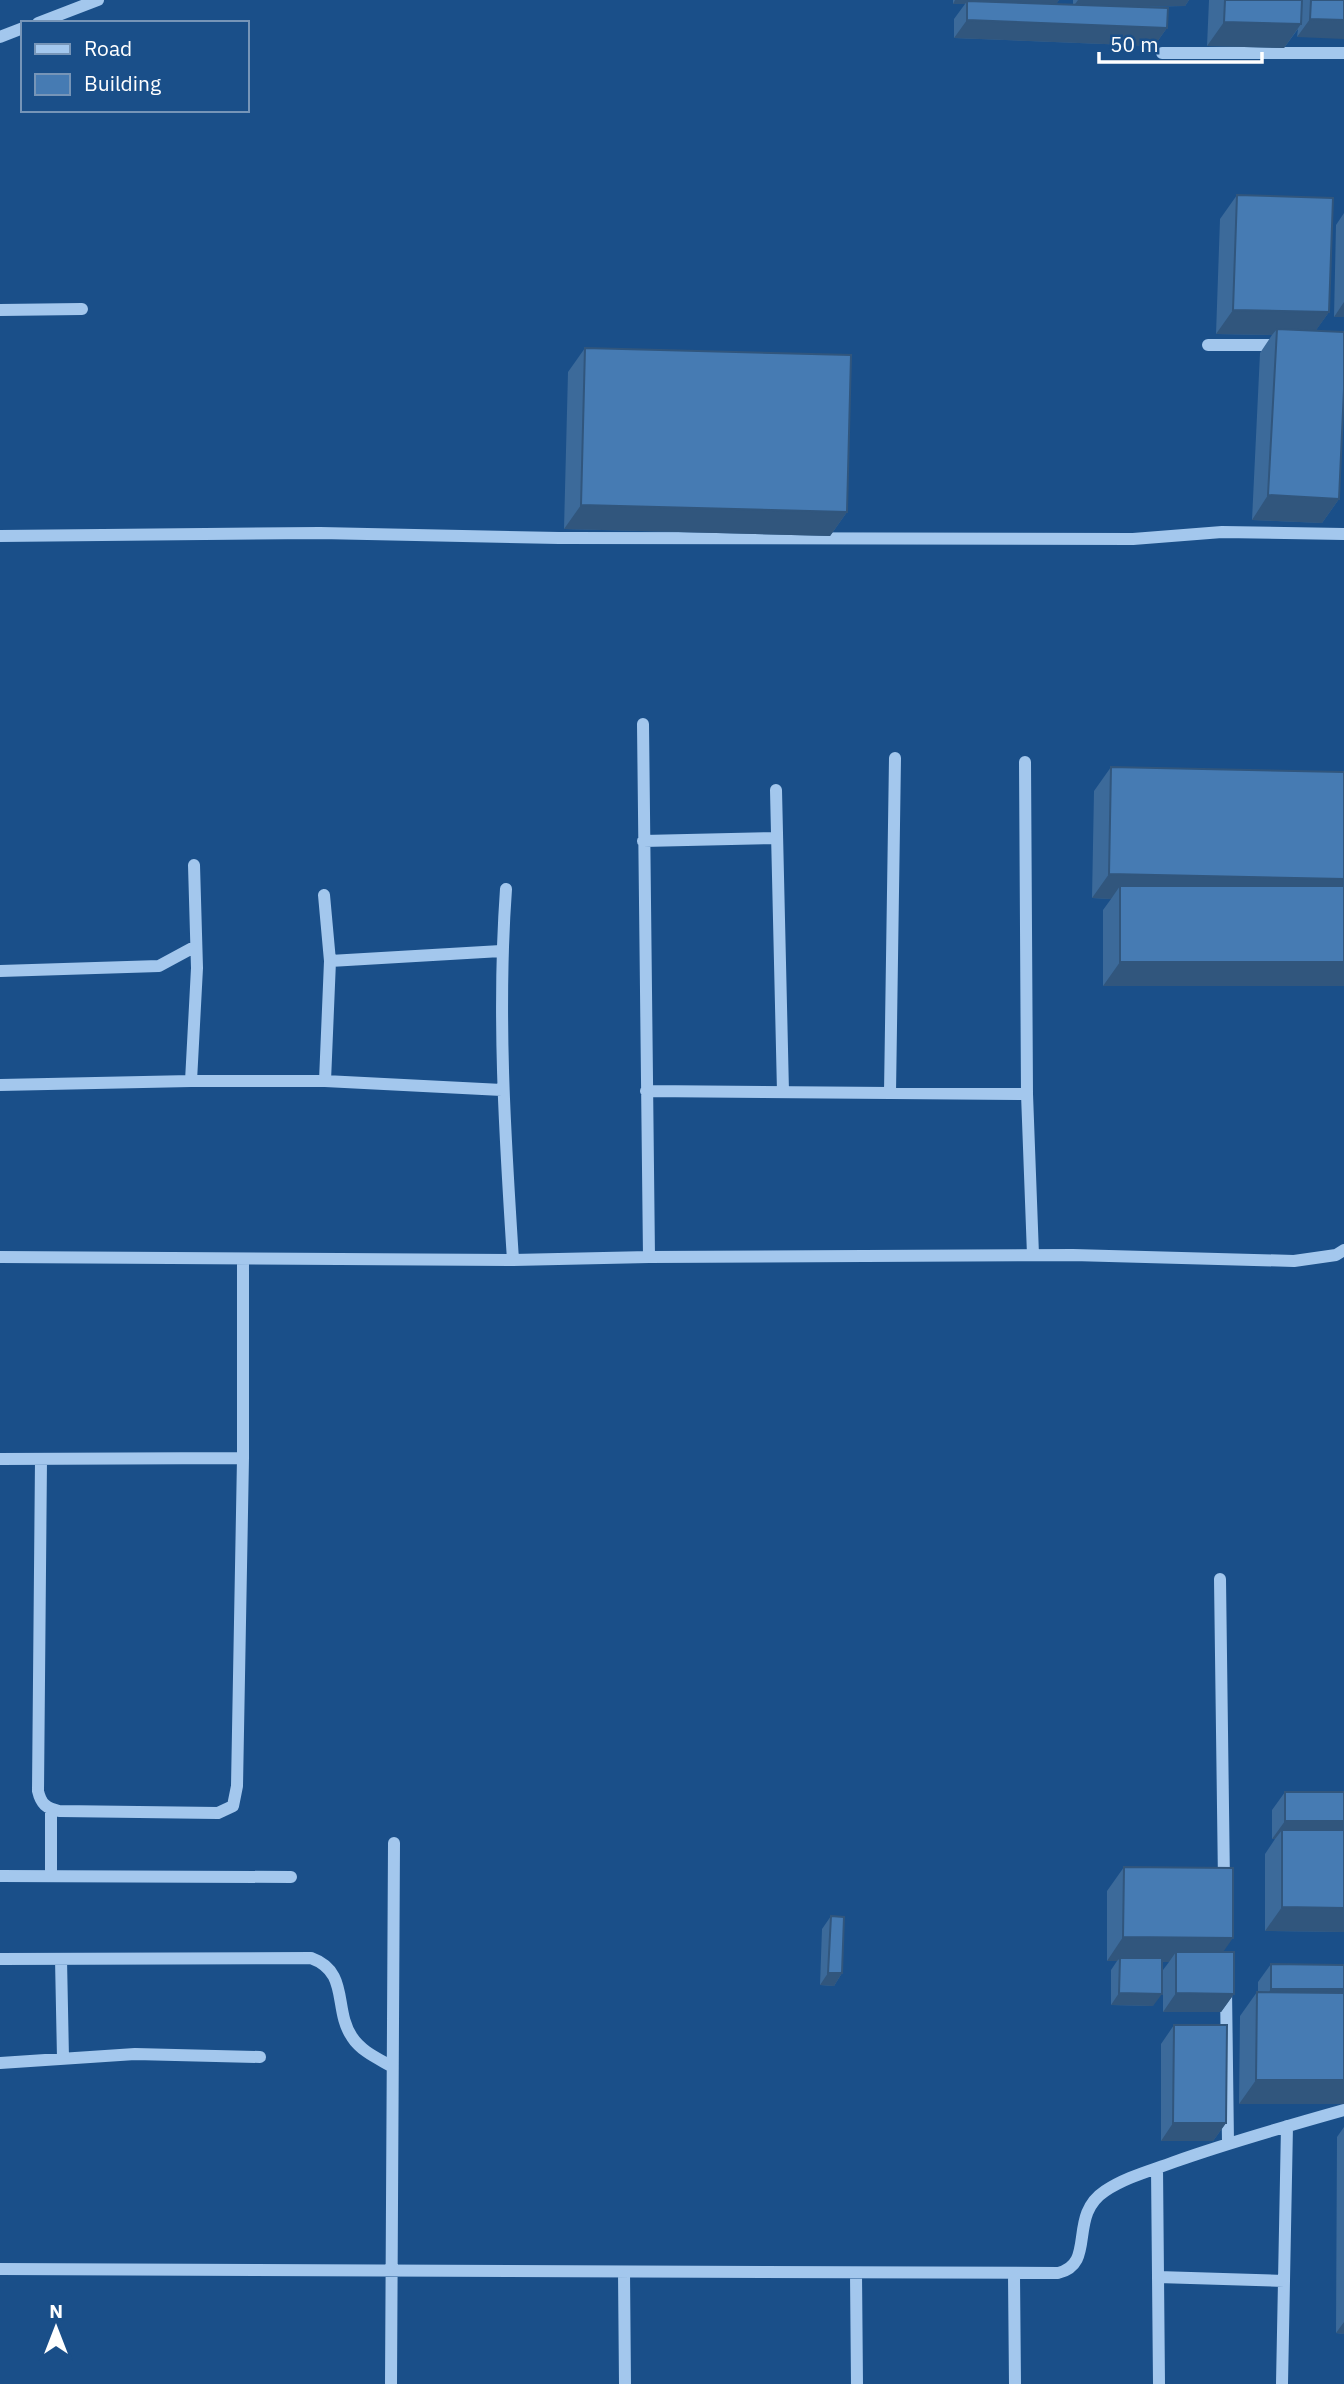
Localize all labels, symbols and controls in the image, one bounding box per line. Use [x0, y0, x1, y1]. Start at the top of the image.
legend [21, 21, 248, 112]
scale bar [1099, 21, 1262, 65]
text: 50 m [1110, 30, 1159, 58]
text: Road [84, 34, 132, 62]
text: Building [84, 69, 161, 97]
north arrow [21, 2293, 91, 2363]
text: N [49, 2299, 63, 2323]

